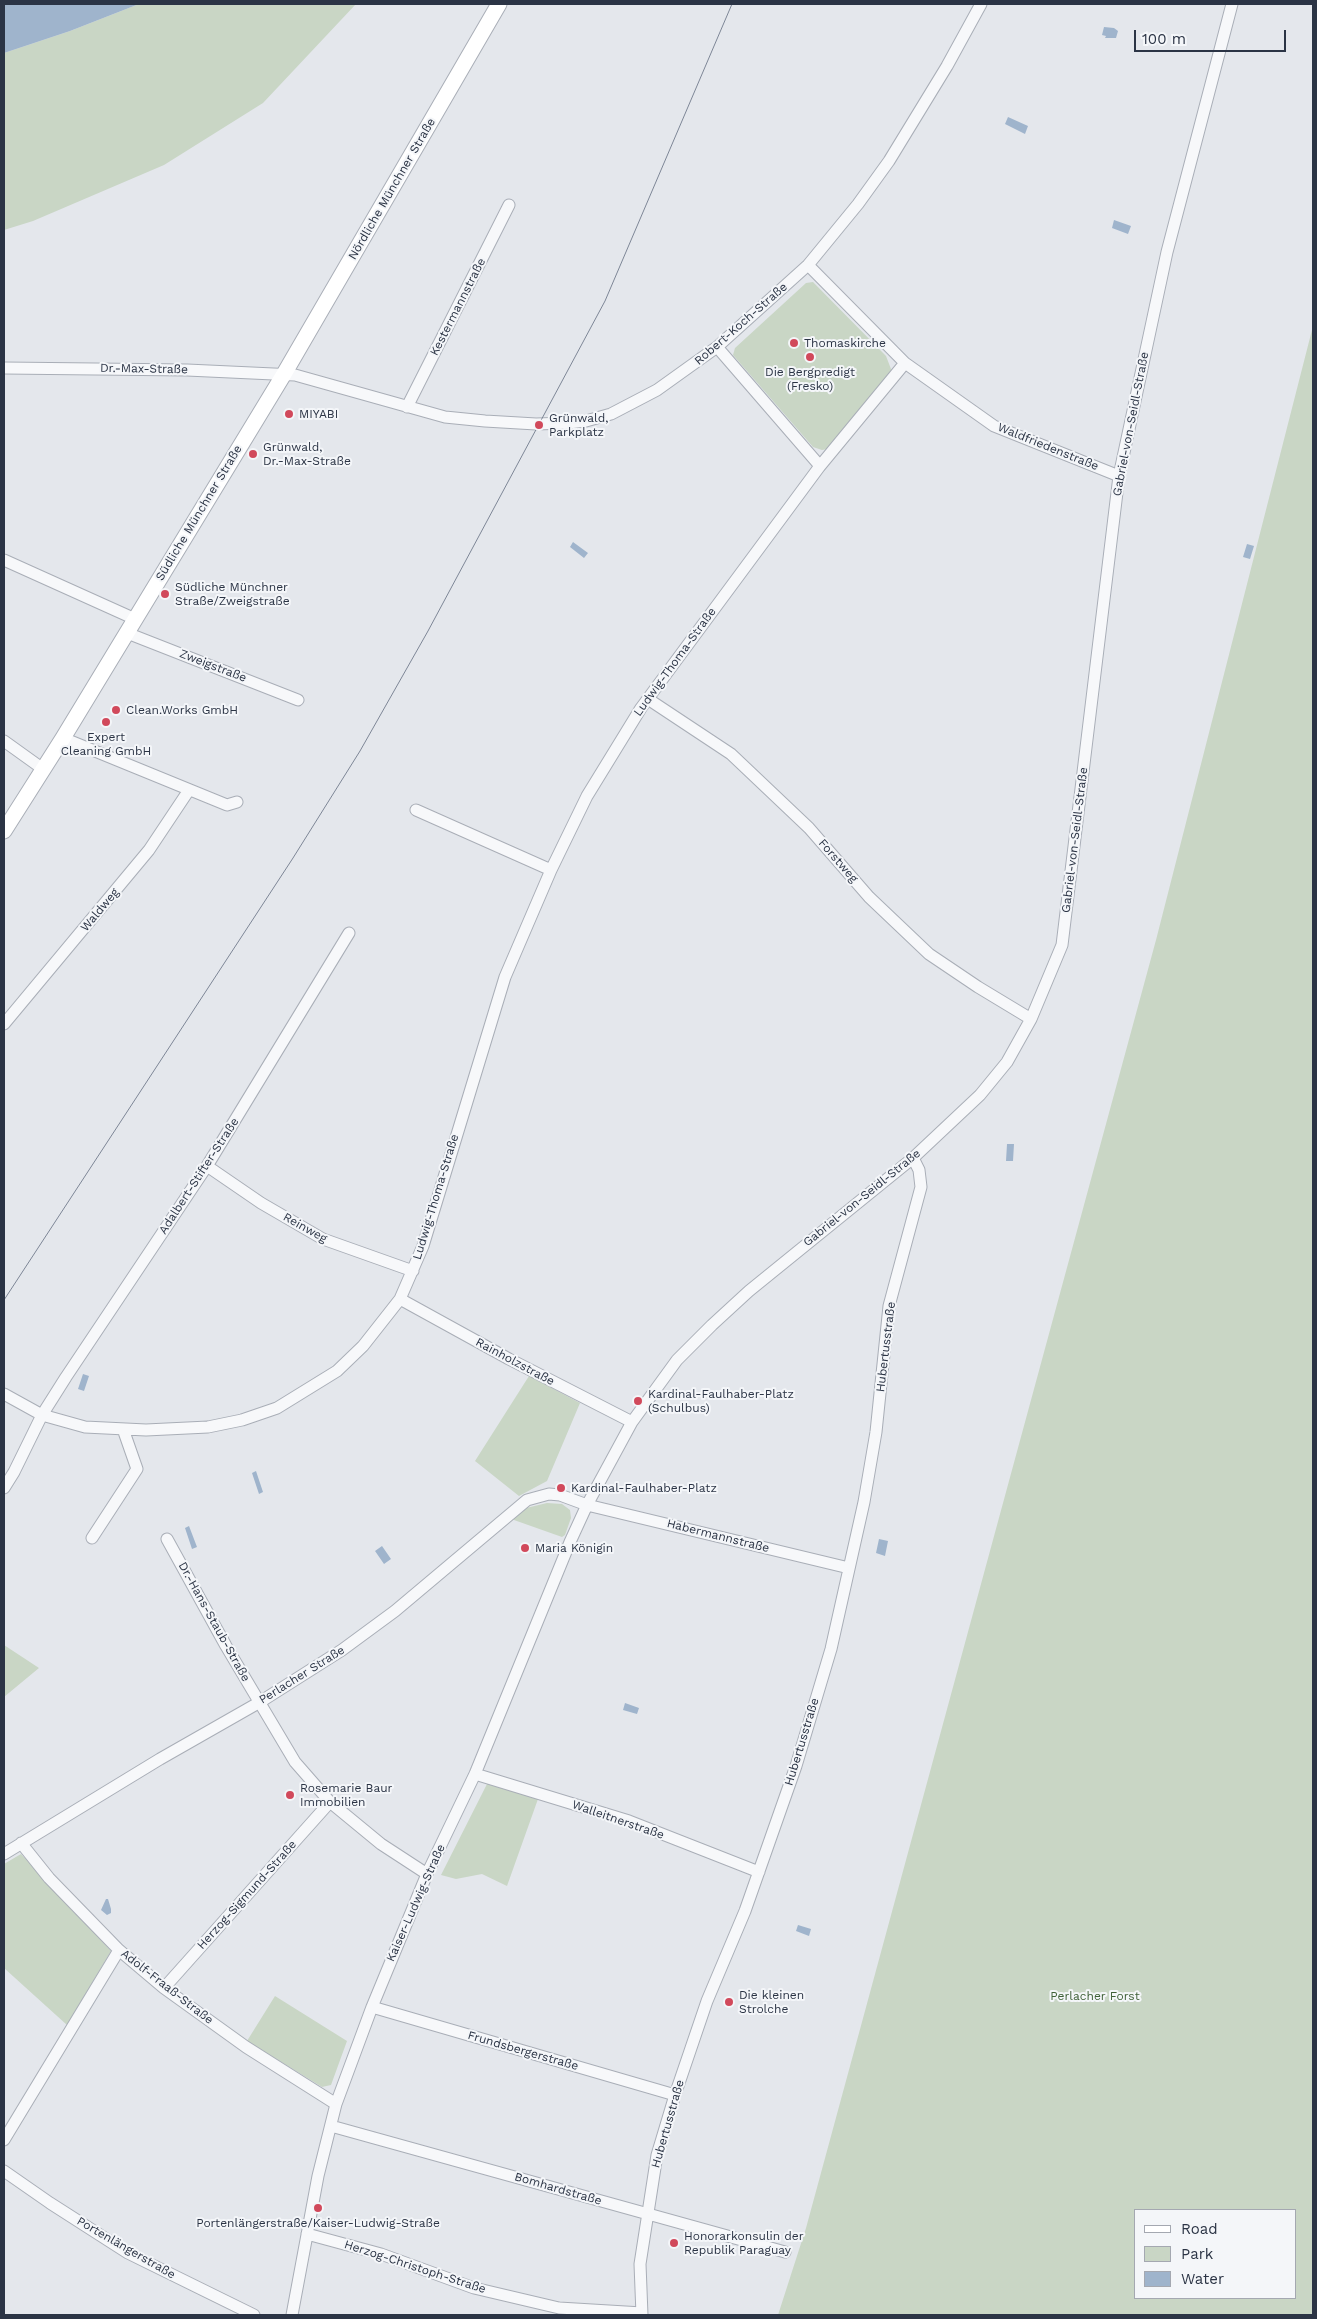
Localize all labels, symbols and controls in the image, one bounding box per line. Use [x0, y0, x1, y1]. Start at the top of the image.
scale bar [1137, 20, 1290, 52]
text: 100 m [1142, 30, 1186, 48]
street label: Nördliche Münchner Straße [345, 116, 439, 262]
street label: Kestermannstraße [427, 256, 489, 358]
street label: Robert-Koch-Straße [692, 280, 790, 368]
place label: Thomaskirche [804, 336, 886, 350]
marker: Thomaskirche [788, 337, 800, 349]
marker: Die Bergpredigt (Fresko) [804, 351, 816, 363]
street label: Gabriel-von-Seidl-Straße [1110, 351, 1152, 497]
street label: Dr.-Max-Straße [100, 361, 188, 377]
place label: Die Bergpredigt (Fresko) [765, 365, 855, 393]
place label: MIYABI [299, 407, 338, 421]
marker: MIYABI [283, 408, 295, 420]
place label: Grünwald, Parkplatz [549, 411, 608, 439]
marker: Grünwald, Parkplatz [533, 419, 545, 431]
street label: Waldfriedenstraße [995, 420, 1101, 474]
place label: Grünwald, Dr.-Max-Straße [263, 440, 351, 468]
street label: Südliche Münchner Straße [153, 443, 245, 583]
marker: Grünwald, Dr.-Max-Straße [247, 448, 259, 460]
place label: Südliche Münchner Straße/Zweigstraße [175, 580, 290, 608]
marker: Südliche Münchner Straße/Zweigstraße [159, 588, 171, 600]
street label: Ludwig-Thoma-Straße [631, 605, 719, 719]
street label: Zweigstraße [177, 647, 249, 685]
place label: Clean.Works GmbH [126, 703, 238, 717]
marker: Clean.Works GmbH [110, 704, 122, 716]
marker: Expert Cleaning GmbH [100, 716, 112, 728]
place label: Expert Cleaning GmbH [61, 730, 151, 758]
street label: Gabriel-von-Seidl-Straße [1059, 766, 1091, 914]
street label: Forstweg [815, 836, 861, 886]
street label: Waldweg [78, 885, 122, 935]
street label: Adalbert-Stifter-Straße [156, 1115, 242, 1237]
street label: Ludwig-Thoma-Straße [410, 1132, 462, 1262]
street label: Gabriel-von-Seidl-Straße [800, 1146, 924, 1250]
street label: Reinweg [280, 1210, 330, 1246]
street label: Hubertusstraße [873, 1301, 899, 1393]
street label: Rainholzstraße [473, 1335, 557, 1389]
place label: Kardinal-Faulhaber-Platz (Schulbus) [648, 1387, 794, 1415]
marker: Kardinal-Faulhaber-Platz (Schulbus) [632, 1395, 644, 1407]
place label: Kardinal-Faulhaber-Platz [571, 1481, 717, 1495]
marker: Kardinal-Faulhaber-Platz [555, 1482, 567, 1494]
street label: Habermannstraße [665, 1516, 771, 1556]
place label: Maria Königin [535, 1541, 613, 1555]
marker: Maria Königin [519, 1542, 531, 1554]
street label: Dr.-Hans-Staub-Straße [175, 1560, 253, 1684]
street label: Perlacher Straße [257, 1643, 347, 1707]
street label: Hubertusstraße [782, 1696, 822, 1788]
place label: Rosemarie Baur Immobilien [300, 1781, 392, 1809]
marker: Rosemarie Baur Immobilien [284, 1789, 296, 1801]
street label: Walleitnerstraße [570, 1797, 666, 1843]
street label: Herzog-Sigmund-Straße [194, 1838, 300, 1952]
street label: Kaiser-Ludwig-Straße [384, 1842, 448, 1964]
street label: Adolf-Fraaß-Straße [118, 1946, 216, 2028]
place label: Die kleinen Strolche [739, 1988, 804, 2016]
park label: Perlacher Forst [1050, 1989, 1140, 2003]
marker: Die kleinen Strolche [723, 1996, 735, 2008]
street label: Frundsbergerstraße [466, 2028, 580, 2074]
street label: Hubertusstraße [649, 2078, 687, 2170]
street label: Bomhardstraße [513, 2170, 603, 2208]
marker: Portenlängerstraße/Kaiser-Ludwig-Straße [312, 2202, 324, 2214]
legend [1134, 2209, 1297, 2299]
street label: Portenlängerstraße [74, 2214, 178, 2282]
place label: Portenlängerstraße/Kaiser-Ludwig-Straße [196, 2216, 440, 2230]
text: Road [1181, 2220, 1218, 2238]
place label: Honorarkonsulin der Republik Paraguay [684, 2229, 804, 2257]
street label: Herzog-Christoph-Straße [342, 2237, 488, 2297]
marker: Honorarkonsulin der Republik Paraguay [668, 2237, 680, 2249]
text: Park [1181, 2245, 1213, 2263]
text: Water [1181, 2270, 1224, 2288]

